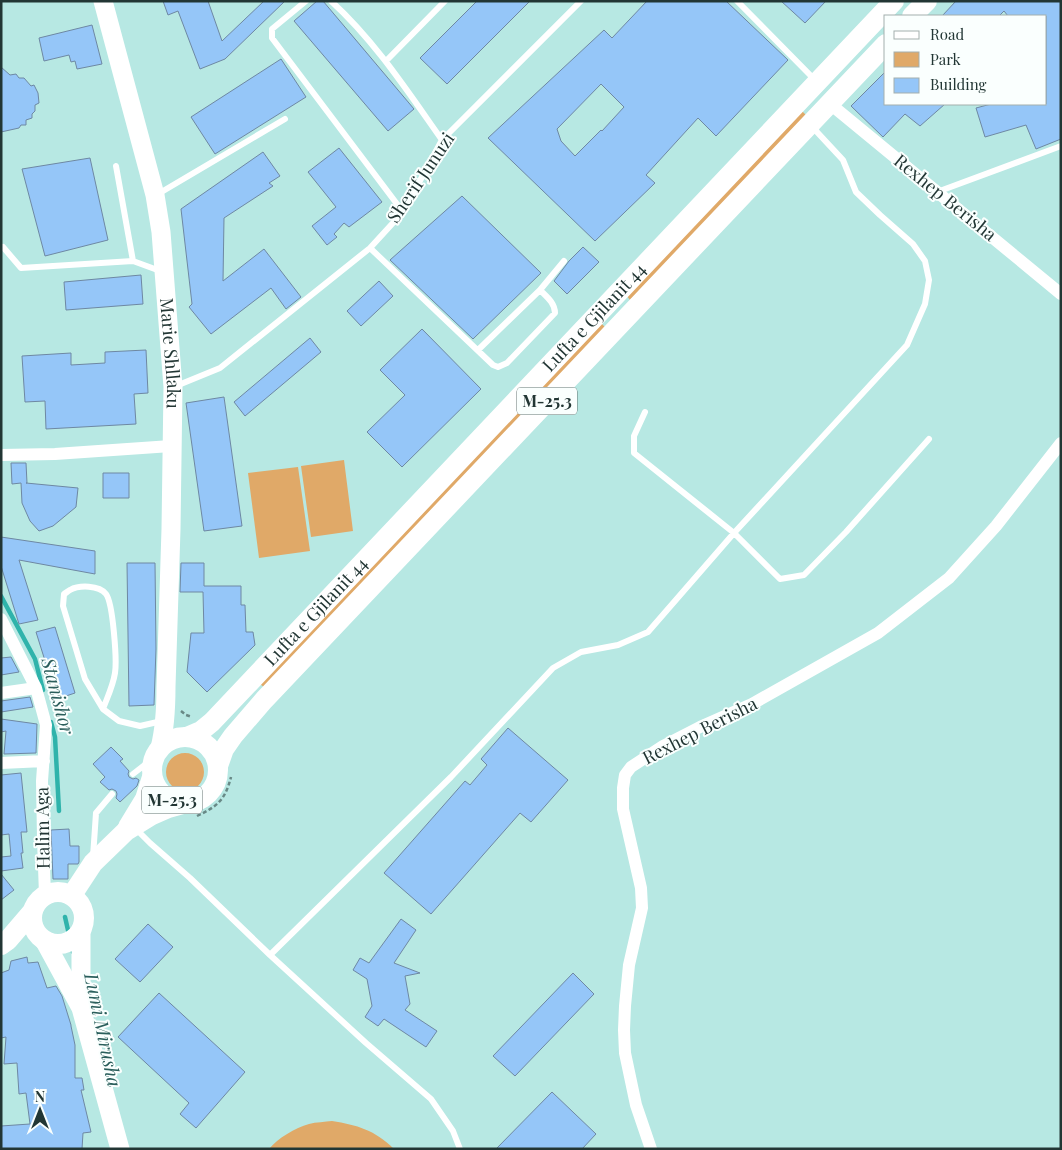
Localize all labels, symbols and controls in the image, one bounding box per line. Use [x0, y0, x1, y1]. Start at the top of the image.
legend [884, 15, 1047, 105]
text: Road [930, 24, 964, 44]
text: Park [930, 49, 962, 69]
text: Building [930, 74, 987, 94]
street label: Sherif Junuzi [381, 128, 459, 227]
street label: Rexhep Berisha [889, 148, 1002, 246]
street label: Lufta e Gjilanit 44 [537, 257, 651, 376]
street label: Marie Shllaku [155, 297, 186, 410]
road number: M-25.3 [517, 388, 577, 414]
street label: Lufta e Gjilanit 44 [258, 552, 373, 671]
water label: Stanishor [36, 654, 82, 738]
street label: Rexhep Berisha [638, 691, 761, 769]
road number: M-25.3 [142, 786, 202, 814]
street label: Halim Aga [29, 787, 55, 869]
water label: Lumi Mirusha [79, 969, 129, 1089]
north arrow [15, 1085, 65, 1135]
text: N [35, 1087, 45, 1106]

